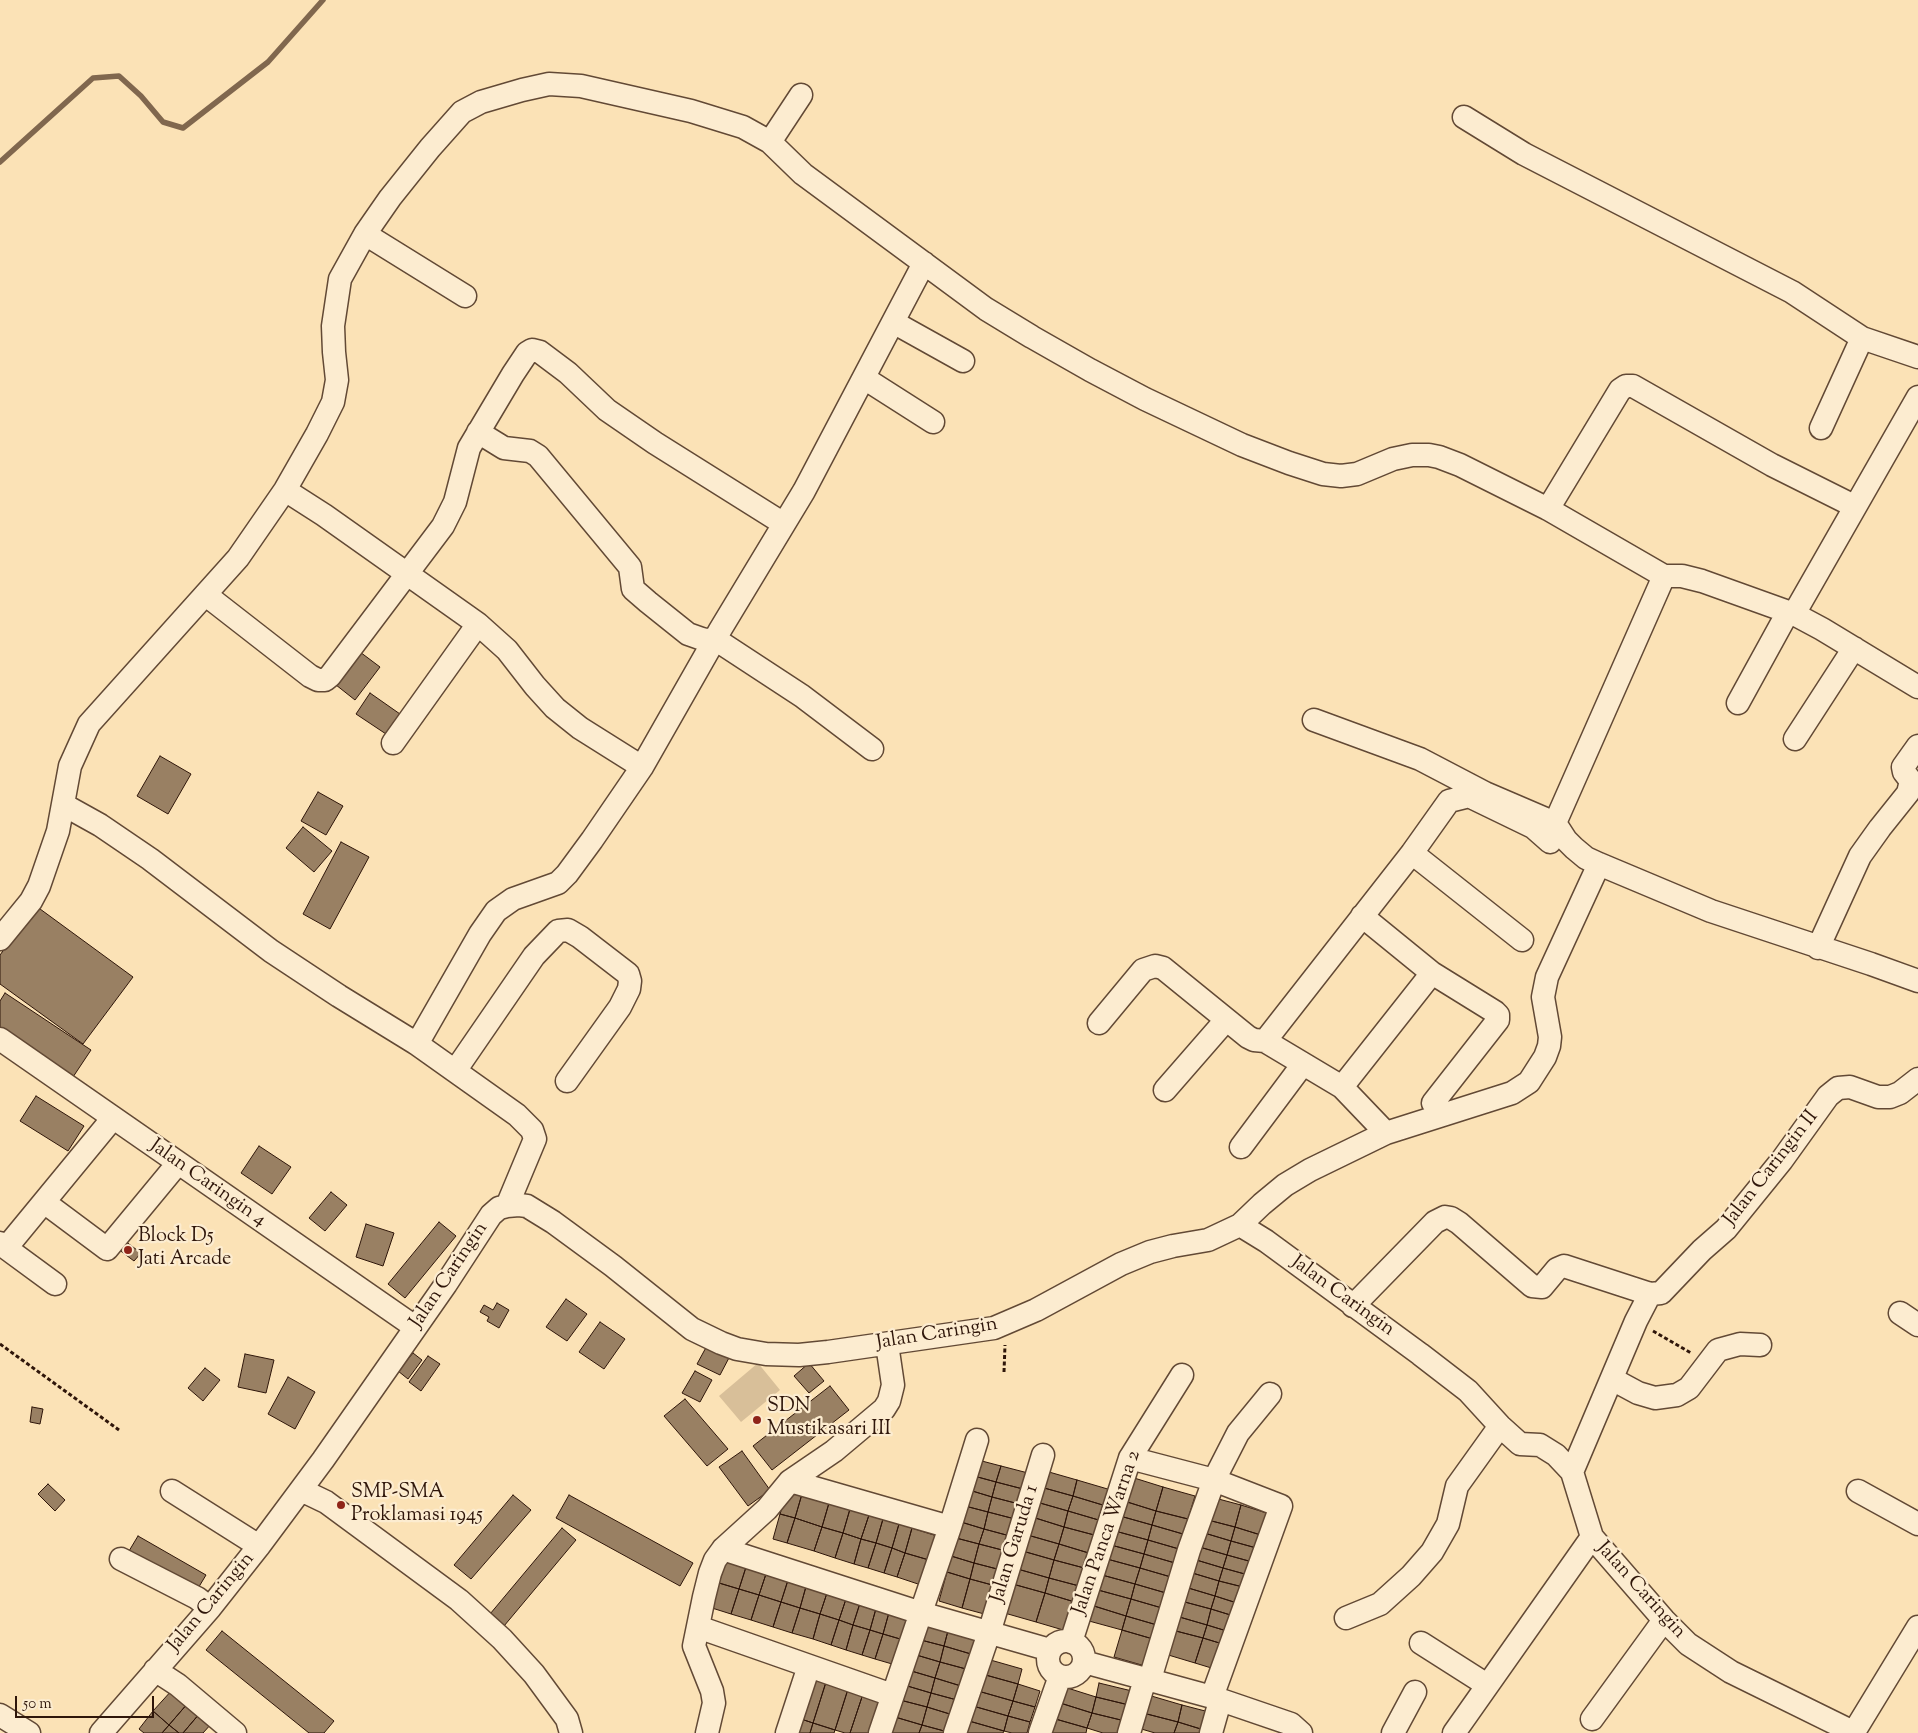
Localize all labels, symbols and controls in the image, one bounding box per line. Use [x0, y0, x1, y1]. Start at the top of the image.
street label: Jalan Caringin II [1719, 1106, 1825, 1232]
street label: Jalan Caringin 4 [144, 1135, 270, 1233]
street label: Jalan Caringin [406, 1218, 494, 1334]
place label: Block D5 Jati Arcade [138, 1226, 231, 1273]
marker: Block D5 Jati Arcade [122, 1244, 134, 1256]
street label: Jalan Caringin [1285, 1251, 1399, 1343]
street label: Jalan Caringin [875, 1314, 999, 1356]
place label: SDN Mustikasari III [767, 1396, 891, 1443]
marker: SDN Mustikasari III [751, 1414, 763, 1426]
street label: Jalan Panca Warna 2 [1069, 1448, 1147, 1618]
place label: SMP-SMA Proklamasi 1945 [351, 1482, 483, 1529]
street label: Jalan Garuda 1 [987, 1482, 1045, 1606]
marker: SMP-SMA Proklamasi 1945 [335, 1499, 347, 1511]
street label: Jalan Caringin [1590, 1537, 1690, 1645]
street label: Jalan Caringin [163, 1548, 261, 1658]
scale bar [18, 1686, 156, 1718]
text: 50 m [23, 1694, 52, 1715]

